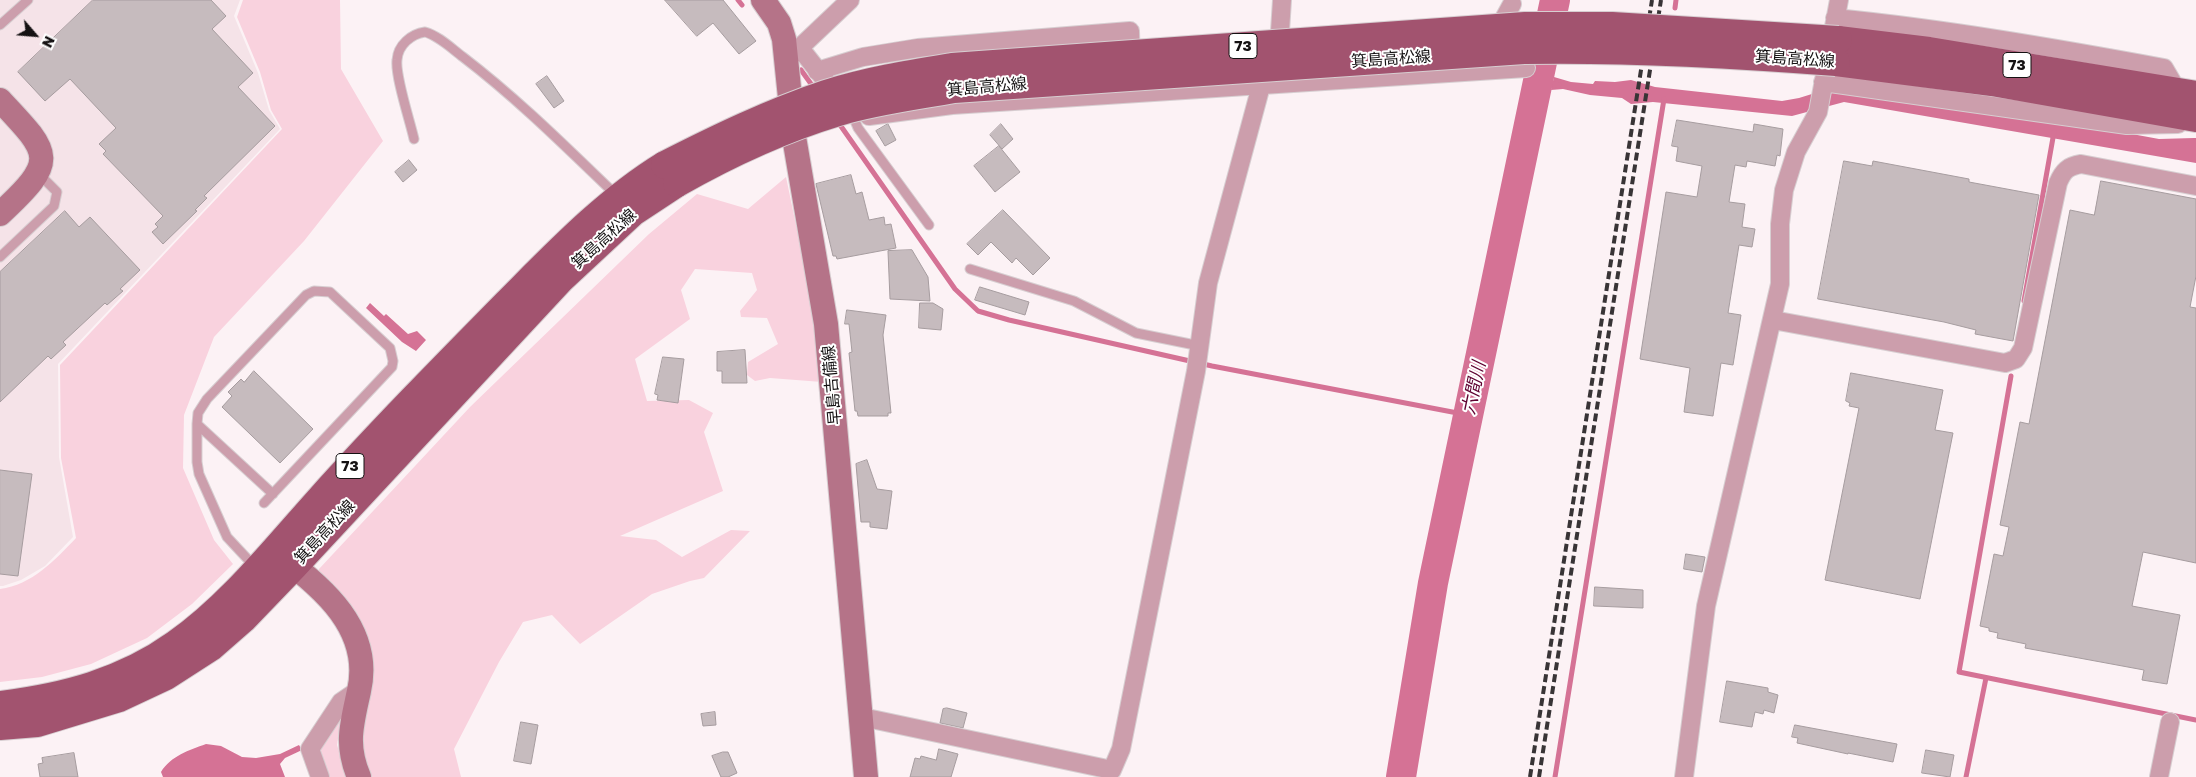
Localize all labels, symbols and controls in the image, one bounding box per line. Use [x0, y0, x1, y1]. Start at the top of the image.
north arrow [10, 10, 60, 60]
text: N [39, 33, 59, 51]
road number: 73 [1229, 34, 1257, 58]
street label: 箕島高松線 [1350, 47, 1432, 71]
street label: 箕島高松線 [1754, 47, 1836, 71]
road number: 73 [2003, 52, 2031, 78]
street label: 箕島高松線 [946, 74, 1028, 100]
street label: 箕島高松線 [568, 205, 640, 273]
street label: 早島吉備線 [819, 344, 845, 426]
water label: 六間川 [1458, 359, 1490, 417]
road number: 73 [336, 454, 364, 478]
street label: 箕島高松線 [291, 496, 359, 568]

